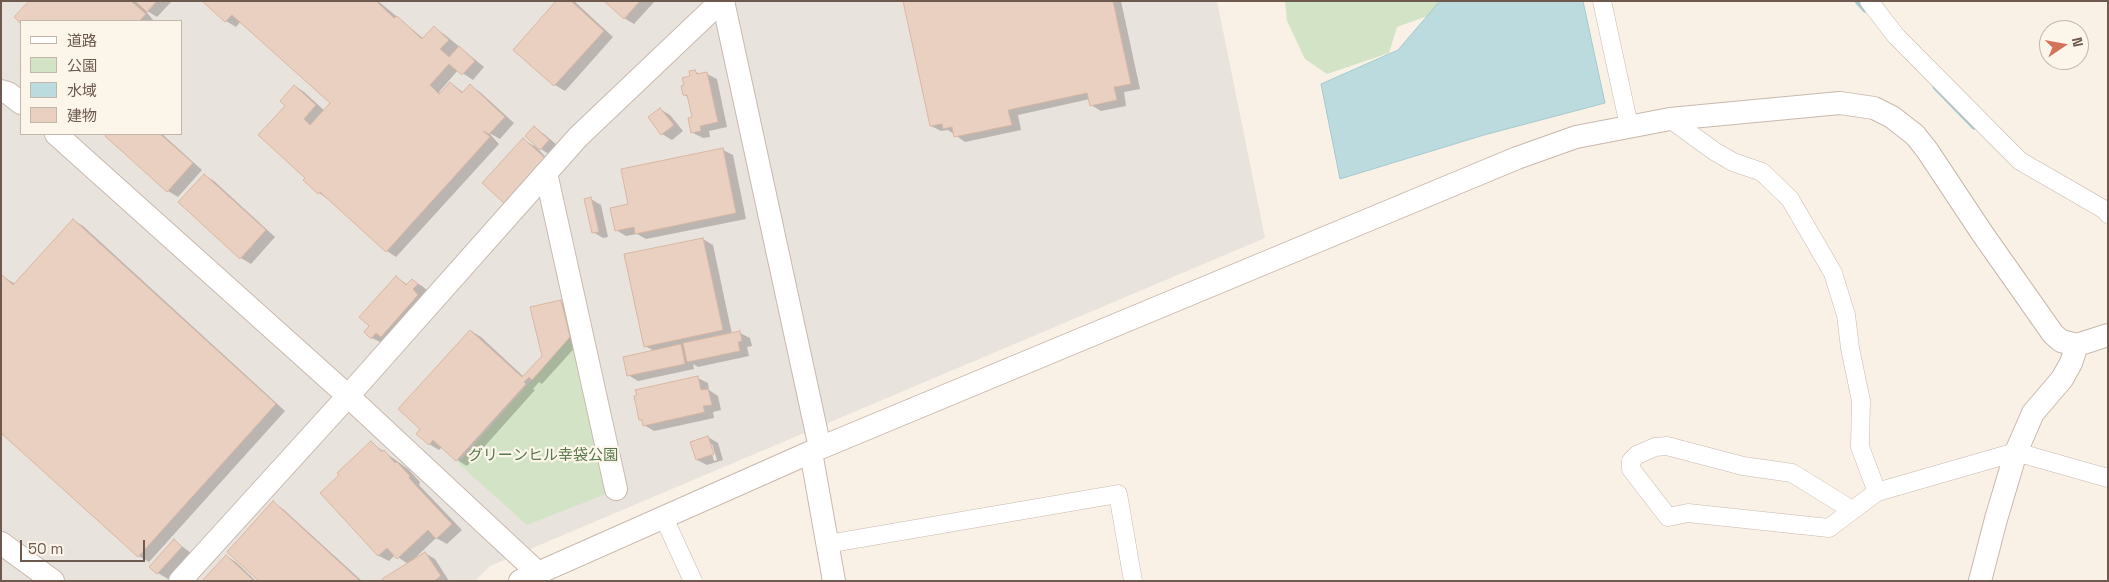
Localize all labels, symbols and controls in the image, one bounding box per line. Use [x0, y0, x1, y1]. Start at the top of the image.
legend [20, 20, 182, 135]
north arrow [2039, 20, 2089, 70]
text: 道路 [67, 31, 97, 50]
text: N [2068, 36, 2087, 49]
text: 公園 [67, 56, 97, 75]
text: 水域 [67, 81, 97, 100]
text: 建物 [67, 106, 97, 125]
park label: グリーンヒル幸袋公園 [468, 447, 618, 465]
scale bar [22, 530, 148, 562]
text: 50 m [28, 539, 63, 558]

